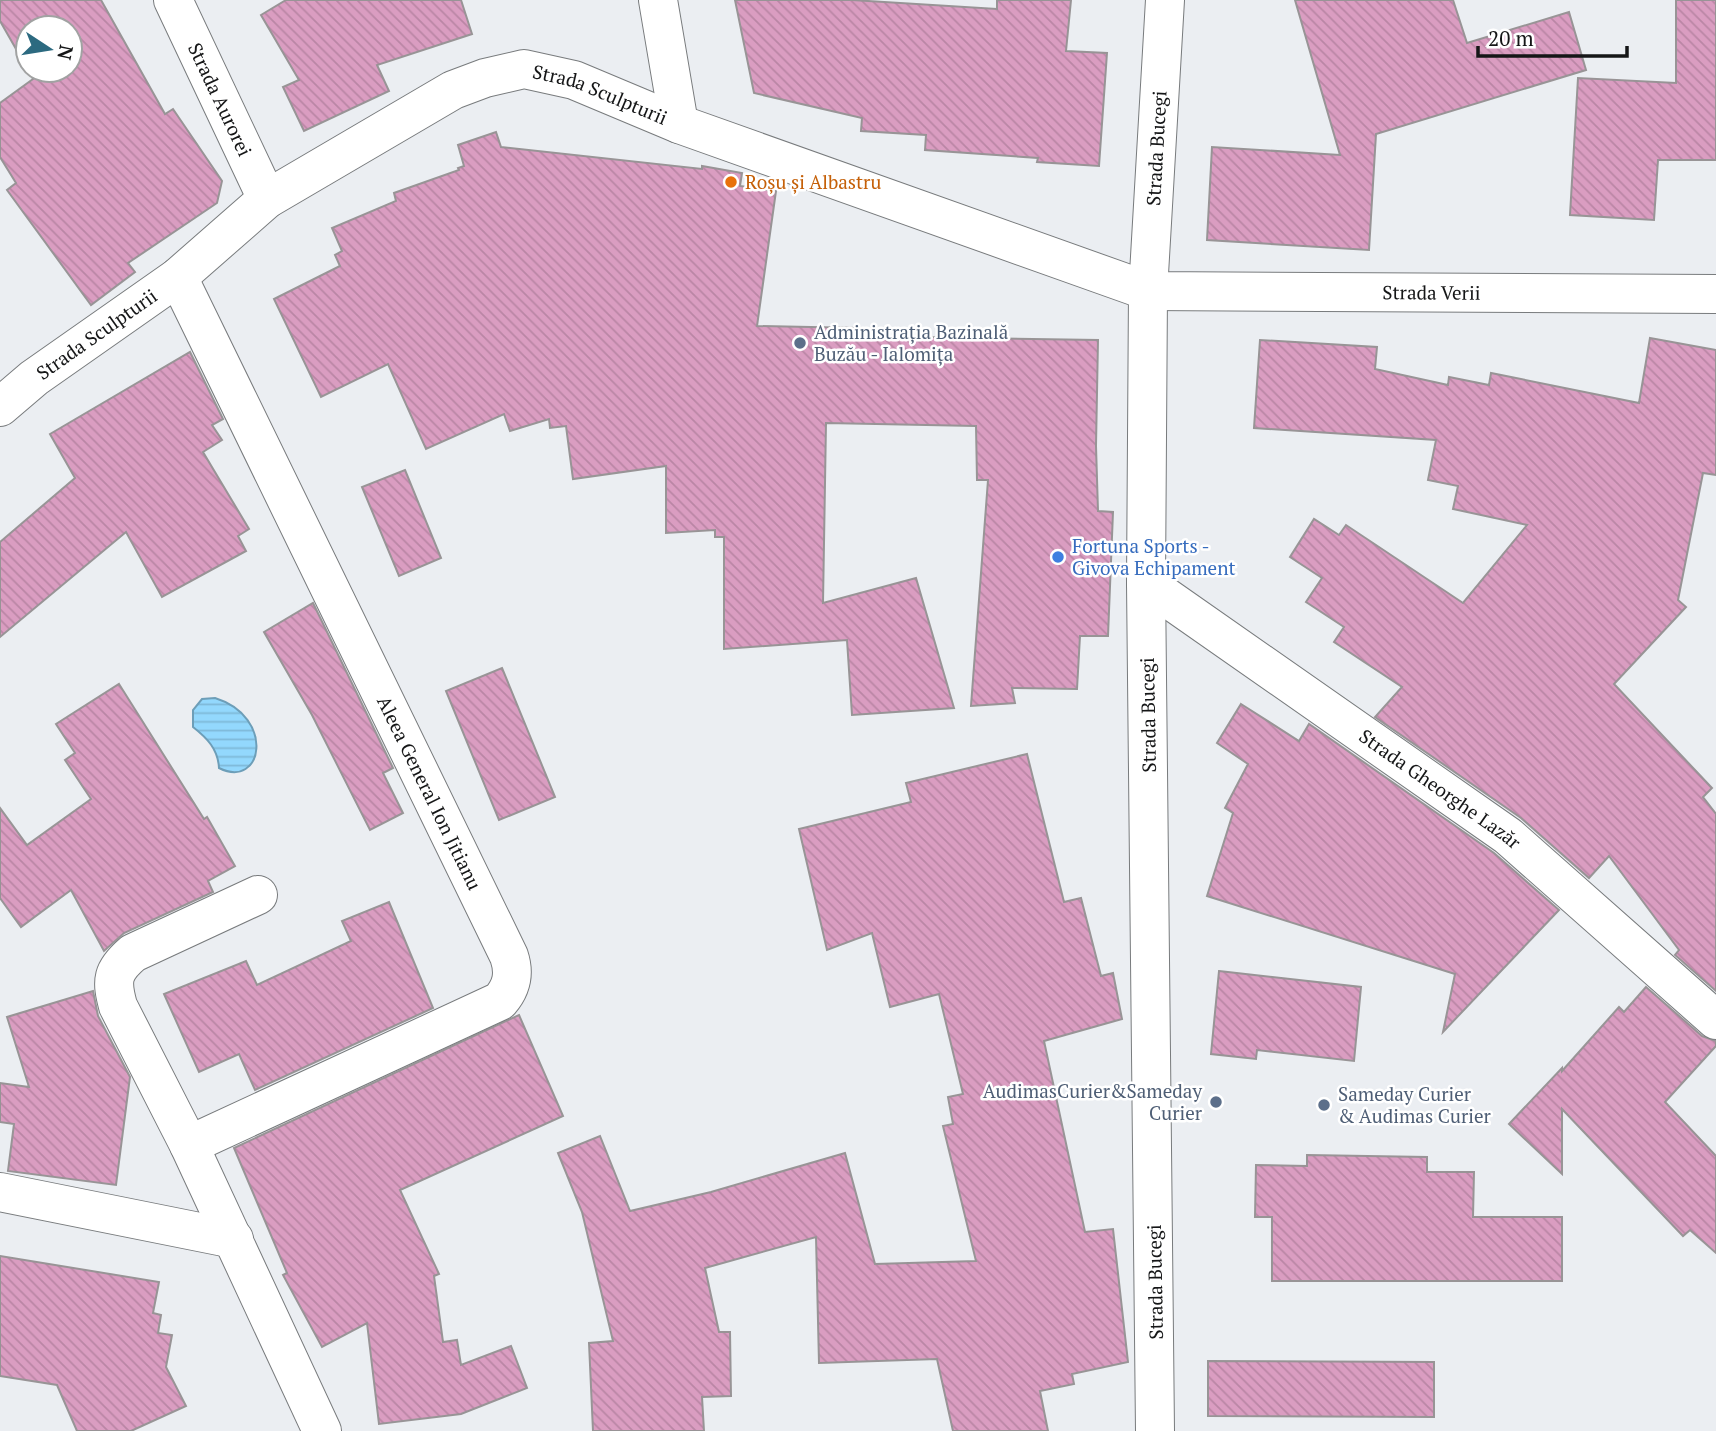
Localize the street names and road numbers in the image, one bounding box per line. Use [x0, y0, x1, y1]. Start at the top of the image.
street label: Strada Aurorei [183, 38, 258, 160]
street label: Strada Sculpturii [531, 58, 671, 130]
street label: Strada Bucegi [1140, 90, 1172, 207]
street label: Strada Verii [1382, 279, 1480, 305]
street label: Strada Sculpturii [31, 283, 161, 385]
street label: Strada Bucegi [1134, 657, 1161, 773]
street label: Aleea General Ion Jitianu [372, 692, 488, 894]
street label: Strada Gheorghe Lazăr [1355, 723, 1527, 854]
street label: Strada Bucegi [1141, 1224, 1168, 1340]

